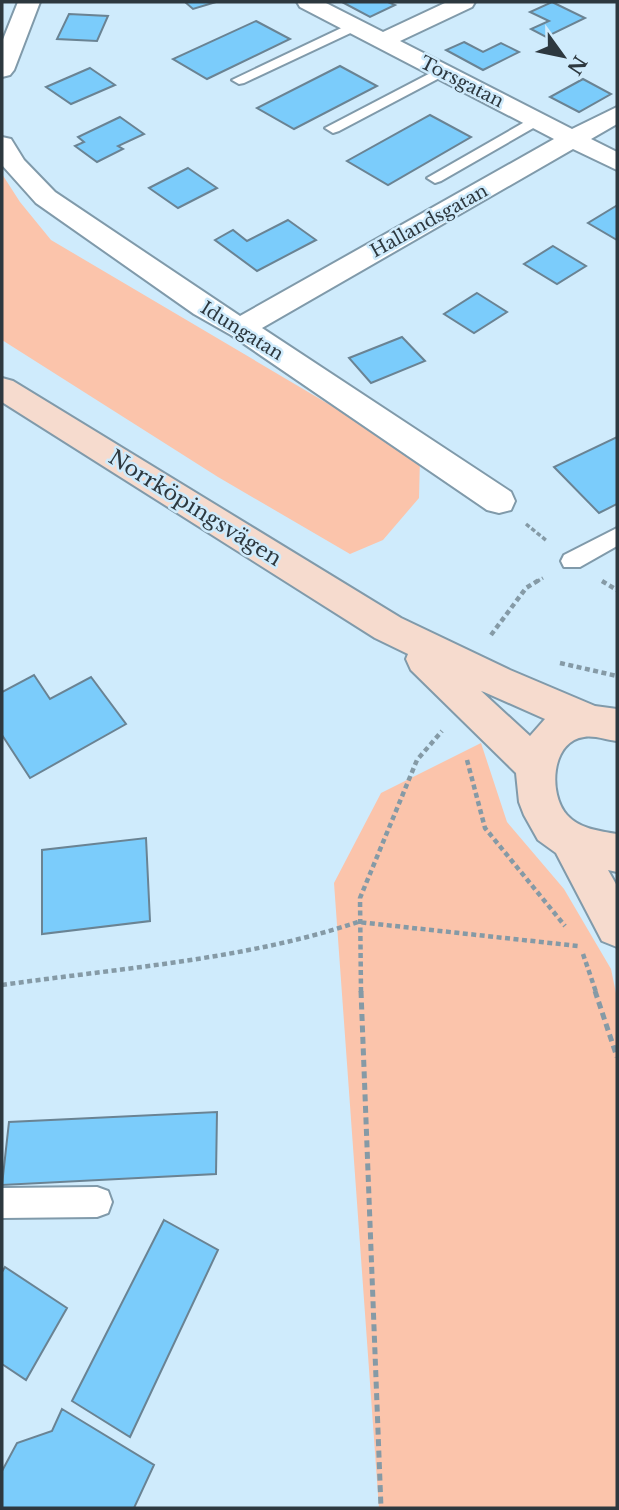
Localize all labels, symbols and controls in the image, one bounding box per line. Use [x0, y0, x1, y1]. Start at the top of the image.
north arrow [528, 21, 598, 91]
text: N [562, 51, 591, 79]
street label: Torsgatan [417, 52, 507, 112]
street label: Hallandsgatan [366, 180, 492, 262]
street label: Idungatan [196, 297, 288, 365]
street label: Norrköpingsvägen [104, 444, 286, 572]

